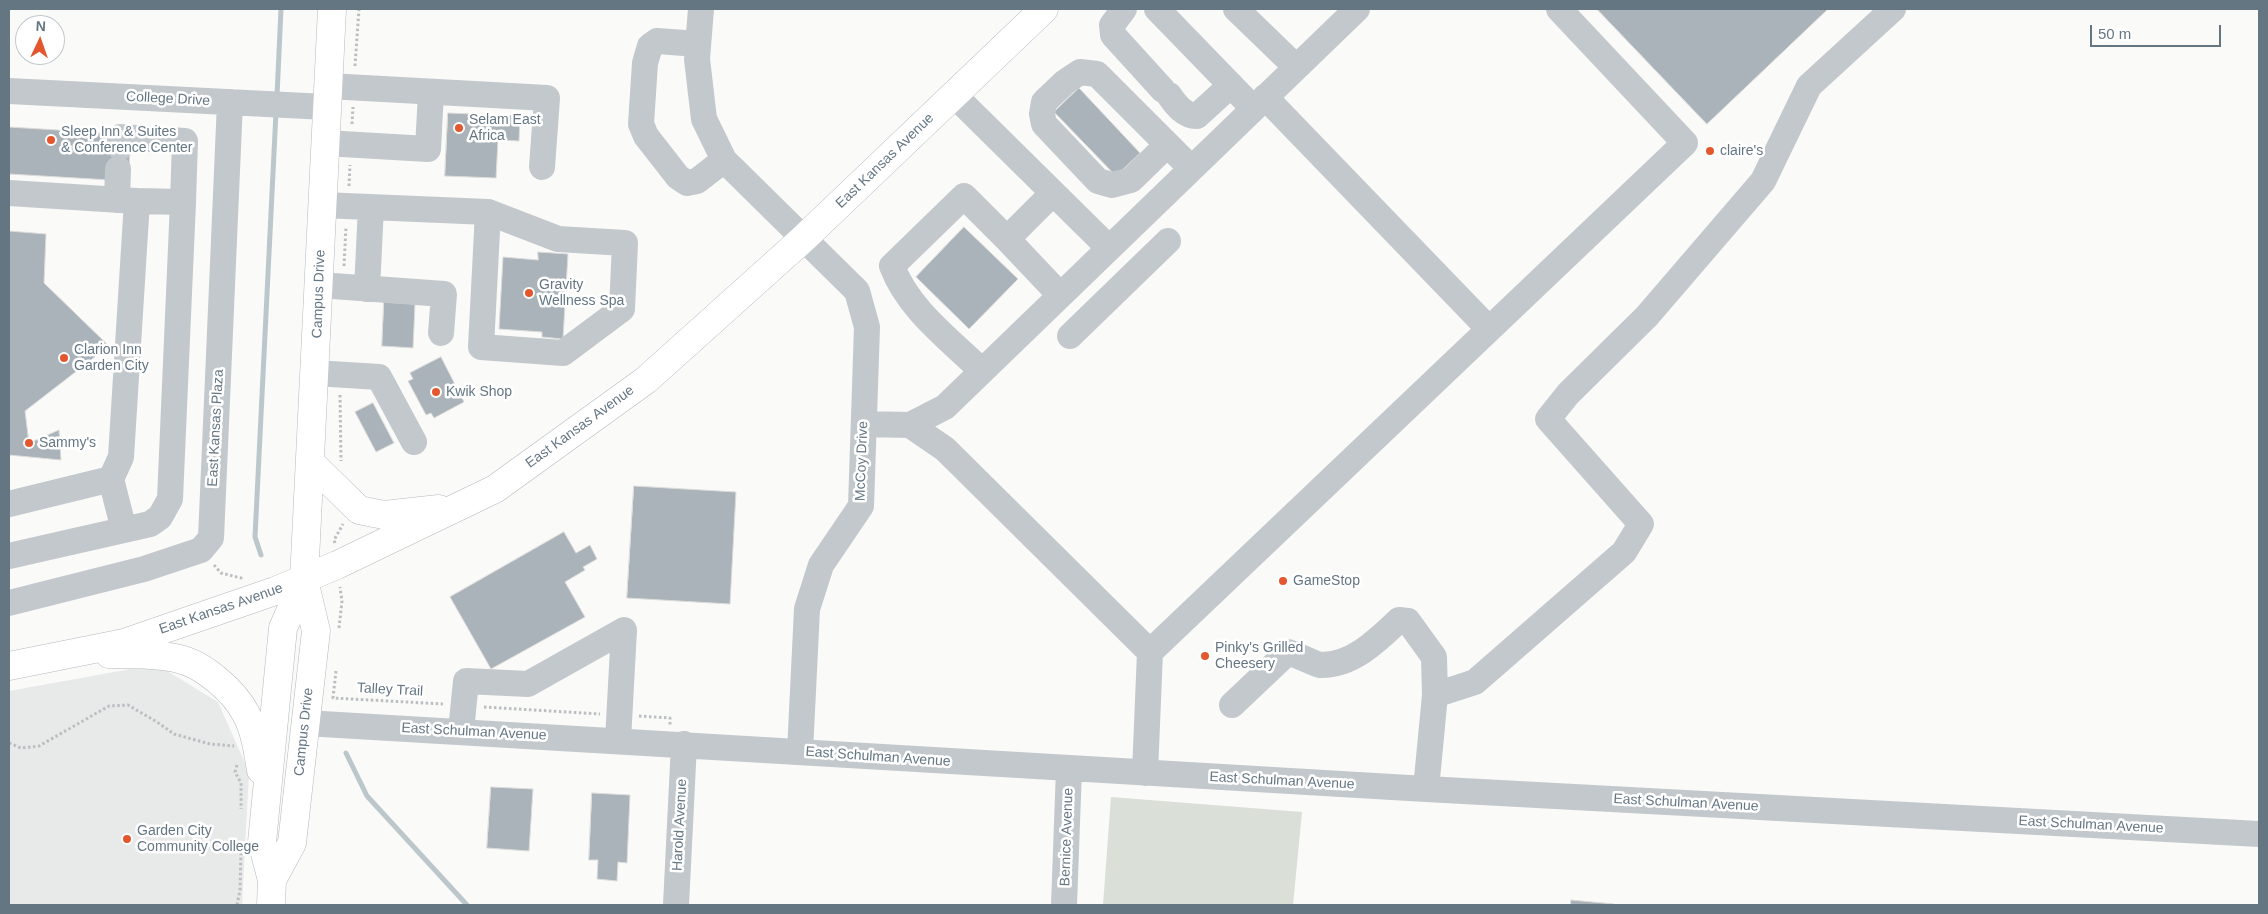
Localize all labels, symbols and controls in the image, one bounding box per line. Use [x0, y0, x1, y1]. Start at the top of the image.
north arrow [15, 15, 65, 65]
scale bar [2093, 15, 2224, 47]
text: N [35, 18, 46, 34]
text: 50 m [2098, 25, 2131, 42]
street label: College Drive [126, 88, 210, 110]
street label: East Kansas Avenue [833, 110, 937, 212]
place label: Selam East Africa [469, 112, 541, 144]
marker: Selam East Africa [453, 122, 465, 134]
place label: Sleep Inn & Suites & Conference Center [61, 124, 193, 156]
marker: Sleep Inn & Suites & Conference Center [45, 134, 57, 146]
place label: claire's [1720, 143, 1763, 159]
marker: claire's [1704, 145, 1716, 157]
street label: Campus Drive [309, 249, 329, 339]
place label: Gravity Wellness Spa [539, 277, 624, 310]
marker: Gravity Wellness Spa [523, 287, 535, 299]
place label: Clarion Inn Garden City [74, 342, 149, 374]
marker: Clarion Inn Garden City [58, 352, 70, 364]
street label: East Kansas Plaza [205, 369, 227, 487]
street label: East Kansas Avenue [523, 382, 637, 472]
place label: Kwik Shop [446, 384, 512, 400]
marker: Kwik Shop [430, 386, 442, 398]
street label: McCoy Drive [852, 421, 872, 501]
place label: Sammy's [39, 435, 96, 451]
marker: Sammy's [23, 437, 35, 449]
place label: GameStop [1293, 573, 1360, 589]
marker: GameStop [1277, 575, 1289, 587]
street label: East Kansas Avenue [157, 580, 285, 638]
place label: Pinky's Grilled Cheesery [1215, 640, 1303, 672]
marker: Pinky's Grilled Cheesery [1199, 650, 1211, 662]
street label: Talley Trail [356, 680, 424, 700]
street label: Campus Drive [291, 687, 317, 777]
street label: East Schulman Avenue [401, 720, 547, 744]
street label: East Schulman Avenue [805, 744, 951, 770]
street label: East Schulman Avenue [1209, 769, 1355, 793]
street label: Harold Avenue [669, 778, 691, 872]
street label: Bernice Avenue [1057, 787, 1077, 887]
street label: East Schulman Avenue [1613, 791, 1759, 815]
street label: East Schulman Avenue [2018, 813, 2164, 837]
place label: Garden City Community College [137, 823, 259, 856]
marker: Garden City Community College [121, 833, 133, 845]

